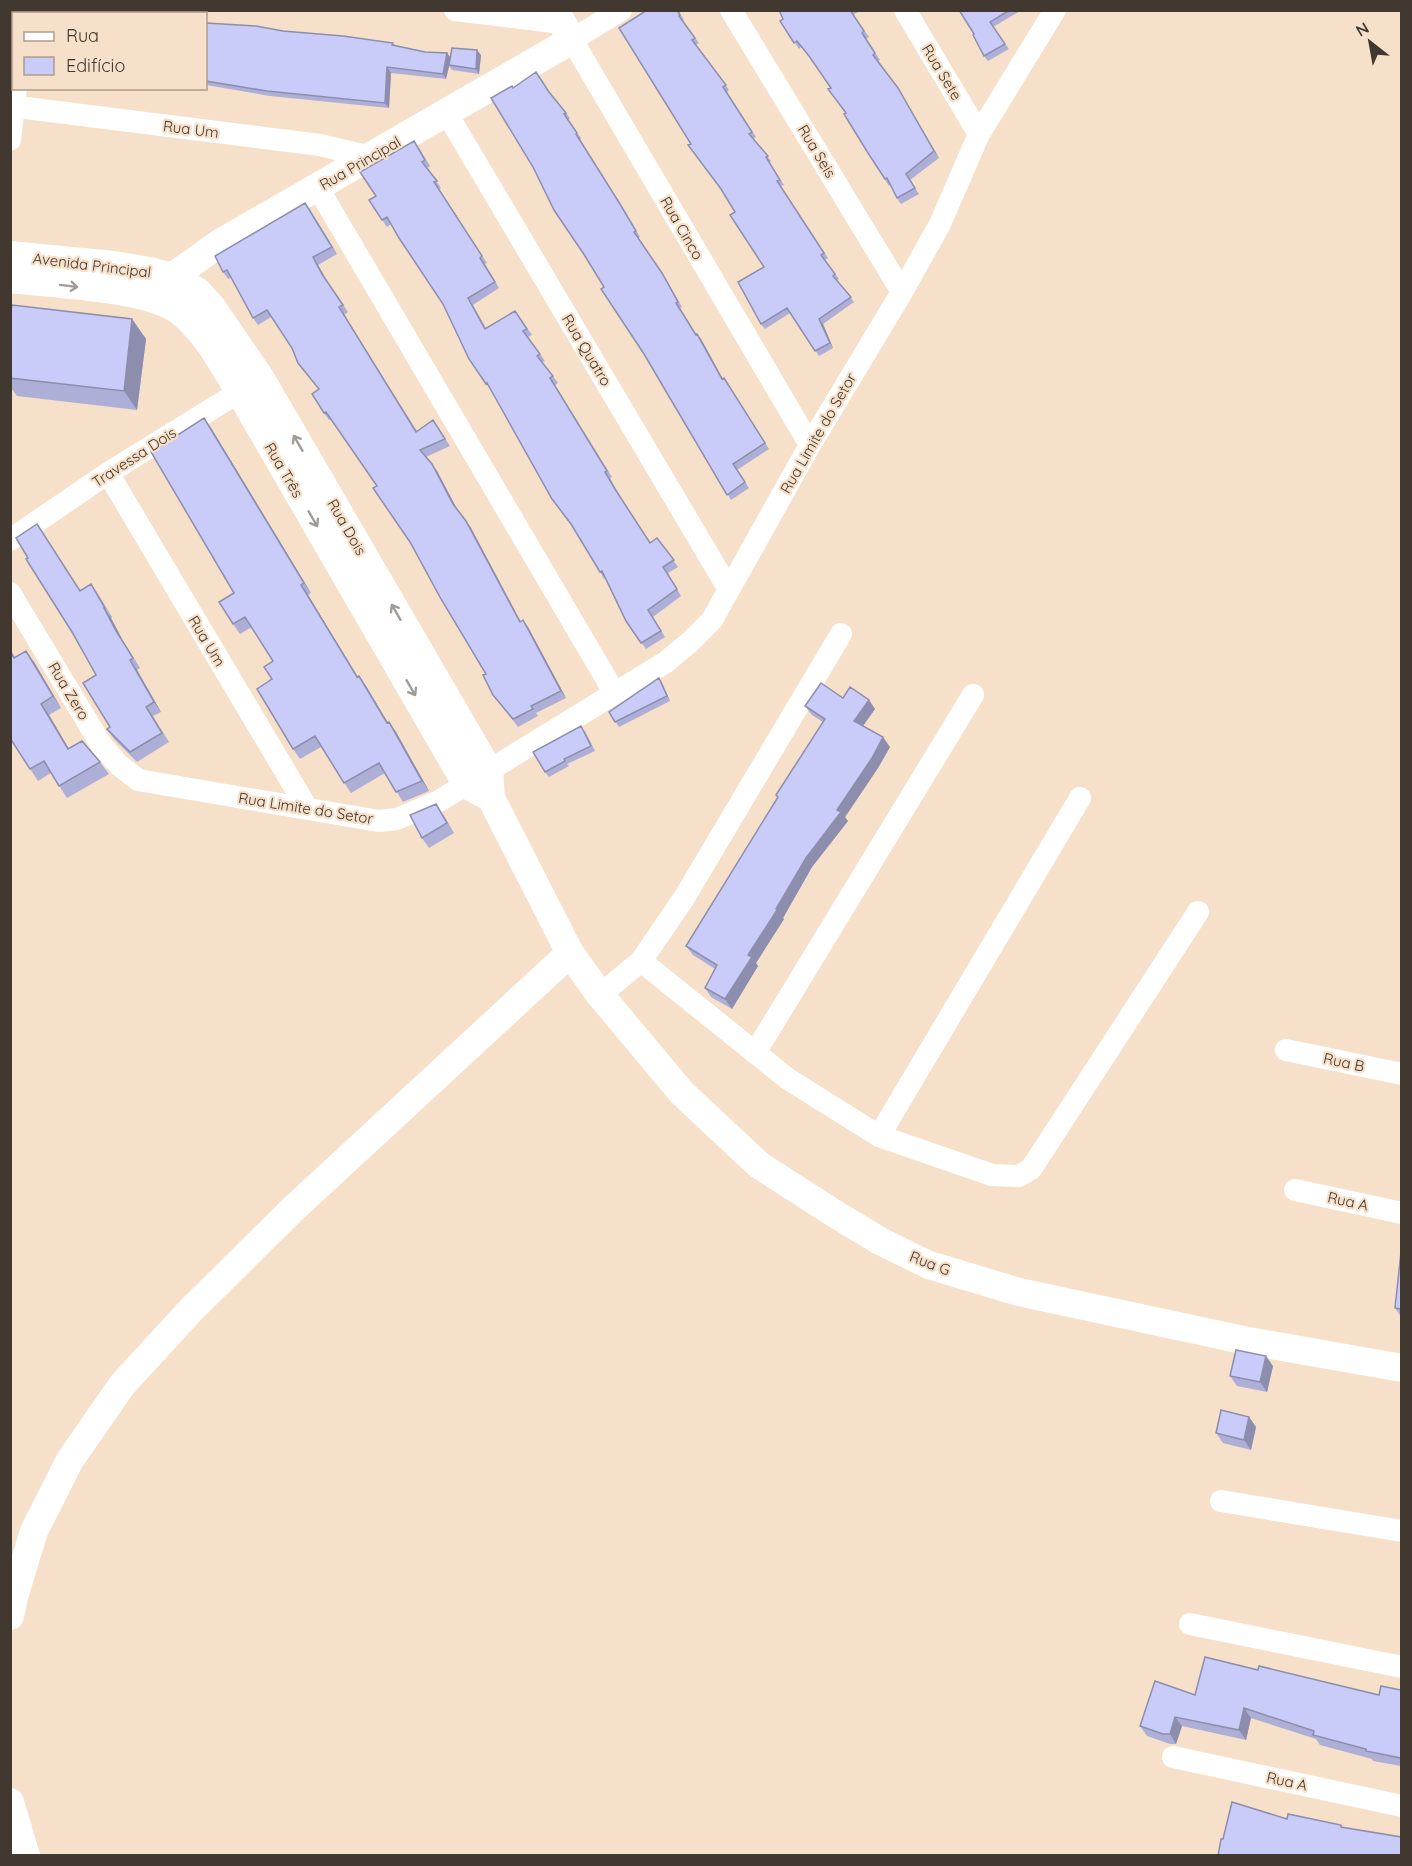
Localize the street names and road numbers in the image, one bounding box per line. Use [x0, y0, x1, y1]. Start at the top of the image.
street label: Rua Sete [918, 41, 966, 103]
street label: Rua Um [162, 116, 220, 142]
street label: Rua Seis [794, 121, 840, 181]
street label: Rua Principal [316, 132, 404, 194]
street label: Rua Cinco [656, 193, 708, 263]
street label: Avenida Principal [32, 248, 152, 282]
street label: Rua Quatro [558, 311, 616, 389]
street label: Rua Limite do Setor [776, 369, 860, 497]
street label: Travessa Dois [88, 423, 180, 491]
street label: Rua Três [261, 439, 307, 501]
street label: Rua Dois [323, 495, 371, 559]
street label: Rua Um [184, 612, 230, 670]
street label: Rua Zero [44, 659, 94, 723]
street label: Rua Limite do Setor [237, 788, 375, 828]
street label: Rua B [1322, 1048, 1366, 1076]
street label: Rua A [1326, 1187, 1370, 1215]
street label: Rua G [907, 1247, 953, 1279]
street label: Rua A [1265, 1767, 1309, 1795]

